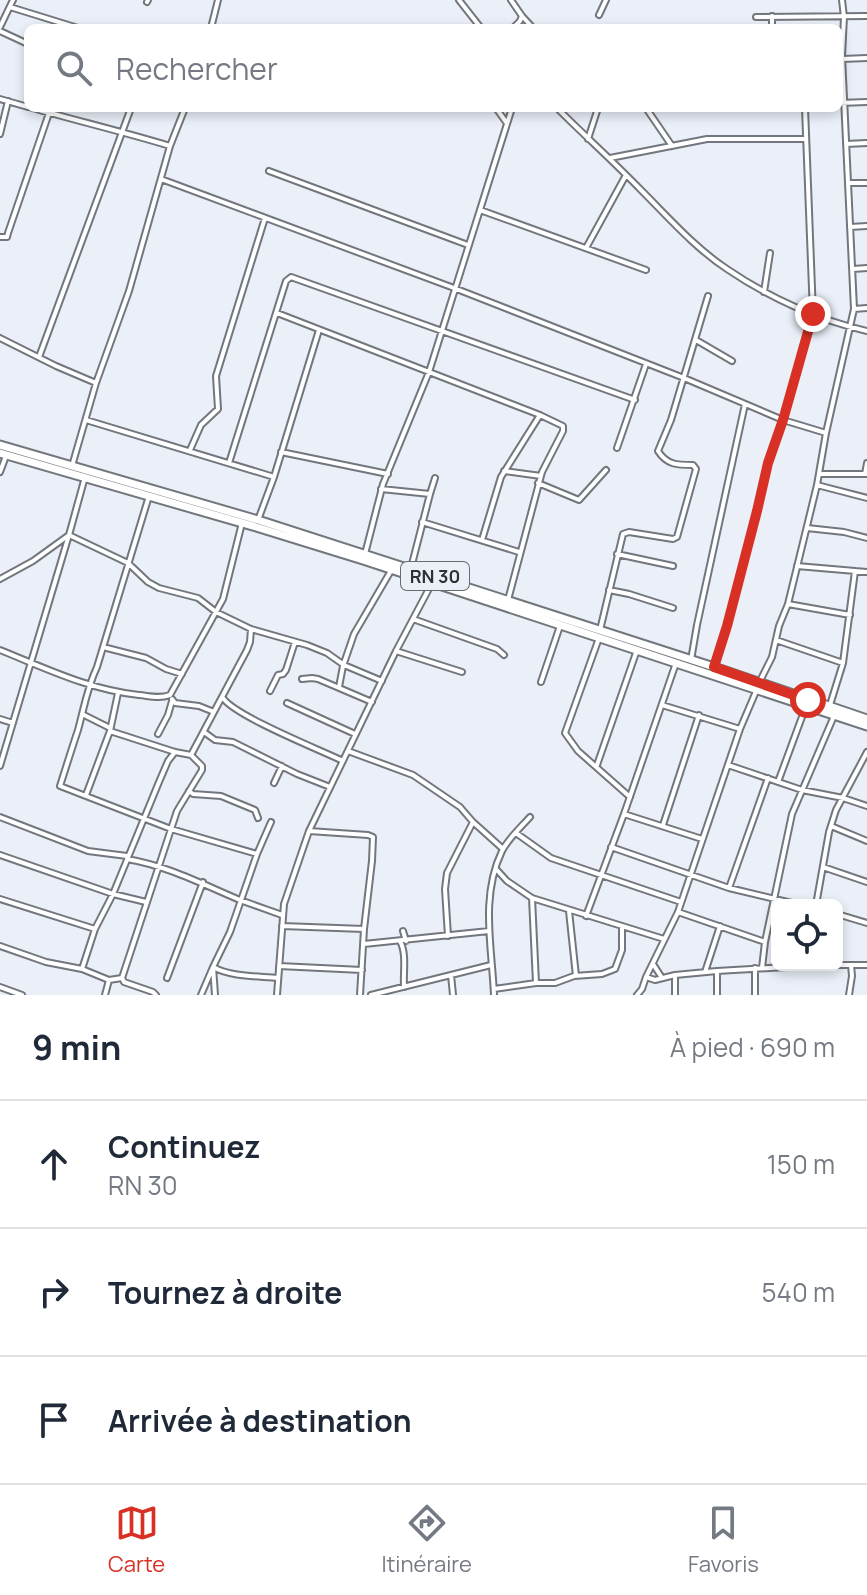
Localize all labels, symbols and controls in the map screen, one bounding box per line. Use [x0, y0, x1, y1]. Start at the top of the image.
search box [24, 24, 843, 112]
icon: search [52, 46, 96, 90]
text: Rechercher [116, 48, 278, 89]
route end [795, 296, 831, 332]
road number: RN 30 [401, 562, 469, 590]
route start [790, 682, 826, 718]
map controls [771, 899, 843, 971]
button: locate [771, 899, 843, 971]
text: 9 min [32, 1024, 121, 1070]
text: À pied · 690 m [670, 1029, 835, 1065]
text: Continuez [108, 1126, 260, 1167]
icon: ahead [32, 1142, 76, 1186]
text: 150 m [767, 1146, 835, 1182]
text: RN 30 [108, 1167, 178, 1203]
icon: right [32, 1270, 76, 1314]
text: Tournez à droite [108, 1272, 342, 1313]
text: 540 m [762, 1274, 835, 1310]
icon: arrive [32, 1398, 76, 1442]
text: Arrivée à destination [108, 1400, 411, 1441]
tab: Carte [108, 1501, 165, 1579]
tab: Itinéraire [381, 1501, 472, 1579]
tab: Favoris [688, 1501, 759, 1579]

